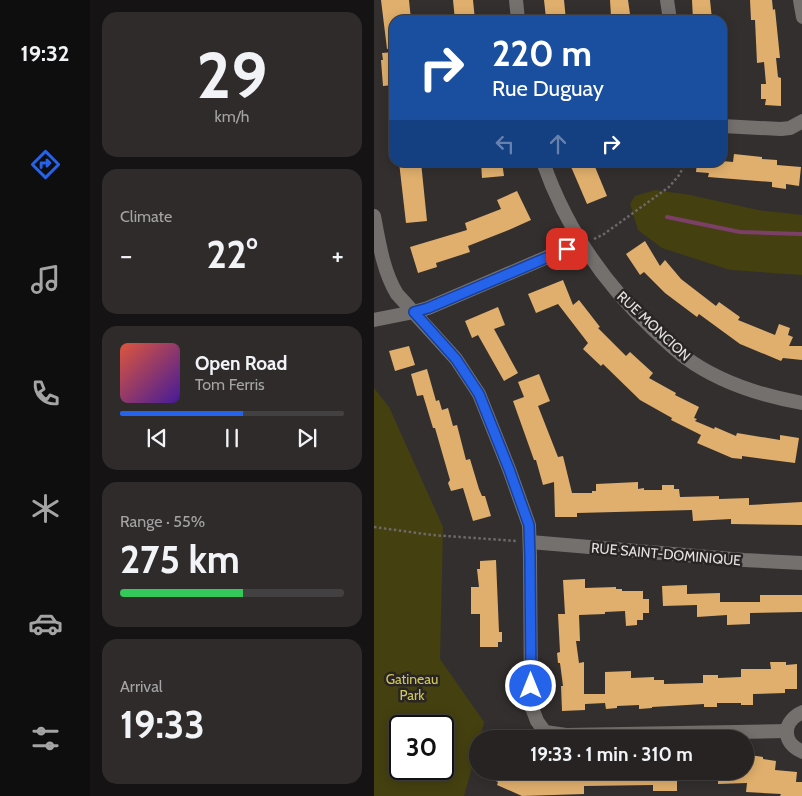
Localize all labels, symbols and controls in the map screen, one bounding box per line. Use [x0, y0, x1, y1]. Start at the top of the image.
text: 220 m [492, 32, 592, 75]
text: 29 [197, 35, 267, 114]
icon: right [409, 35, 474, 100]
text: 19:32 [21, 40, 69, 67]
text: Rue Duguay [492, 75, 604, 102]
text: km/h [214, 107, 250, 126]
icon: left [491, 130, 519, 158]
icon: ahead [544, 130, 572, 158]
icon: right [597, 130, 625, 158]
icon: directions [28, 147, 63, 182]
text: Climate [120, 207, 172, 226]
pin [546, 228, 588, 270]
text: 22° [206, 231, 258, 278]
icon: arrive [553, 235, 581, 263]
text: − [120, 238, 132, 272]
text: + [332, 238, 344, 272]
icon: music [28, 262, 63, 297]
street label: RUE MONCION [613, 287, 695, 365]
text: Open Road [195, 352, 287, 375]
text: Tom Ferris [195, 375, 265, 394]
icon: phone [28, 376, 63, 411]
icon: previous [143, 424, 171, 452]
icon: pause [218, 424, 246, 452]
icon: next [293, 424, 321, 452]
icon: climate [28, 491, 63, 526]
text: Range · 55% [120, 512, 205, 531]
text: 275 km [120, 536, 240, 583]
street label: RUE SAINT-DOMINIQUE [590, 538, 742, 570]
icon: car [28, 606, 63, 641]
position arrow [504, 659, 556, 711]
park label: Gatineau Park [386, 670, 438, 704]
text: Arrival [120, 677, 163, 696]
text: 19:33 [120, 701, 205, 748]
speed limit sign: 30 [389, 715, 454, 780]
icon: filters [28, 721, 63, 756]
text: 19:33 · 1 min · 310 m [530, 743, 693, 766]

